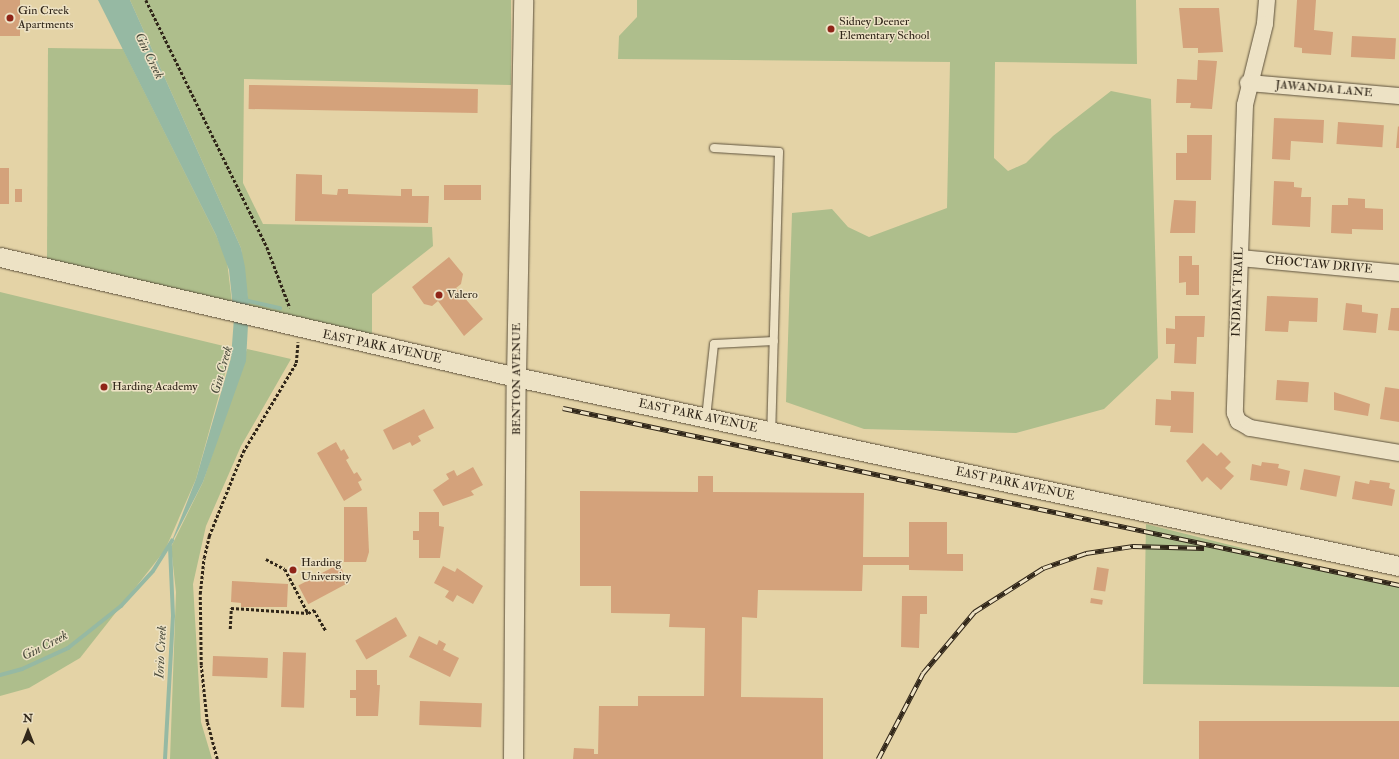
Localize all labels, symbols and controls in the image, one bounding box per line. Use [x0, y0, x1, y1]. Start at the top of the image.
place label: Gin Creek Apartments [18, 4, 73, 32]
marker: Gin Creek Apartments [5, 13, 15, 23]
place label: Sidney Deener Elementary School [839, 15, 930, 43]
marker: Sidney Deener Elementary School [826, 24, 836, 34]
water label: Gin Creek [131, 30, 167, 82]
street label: JAWANDA LANE [1275, 78, 1373, 100]
street label: INDIAN TRAIL [1229, 247, 1247, 337]
street label: CHOCTAW DRIVE [1265, 253, 1373, 277]
place label: Valero [447, 288, 478, 302]
marker: Valero [434, 290, 444, 300]
street label: BENTON AVENUE [510, 323, 524, 435]
street label: EAST PARK AVENUE [321, 327, 443, 367]
water label: Gin Creek [208, 344, 236, 396]
place label: Harding Academy [112, 380, 198, 394]
marker: Harding Academy [99, 382, 109, 392]
street label: EAST PARK AVENUE [637, 396, 759, 436]
street label: EAST PARK AVENUE [954, 464, 1076, 504]
place label: Harding University [301, 556, 351, 584]
marker: Harding University [288, 565, 298, 575]
water label: Iorio Creek [152, 625, 170, 679]
water label: Gin Creek [19, 628, 71, 664]
north arrow [8, 711, 48, 751]
text: N [23, 712, 33, 725]

